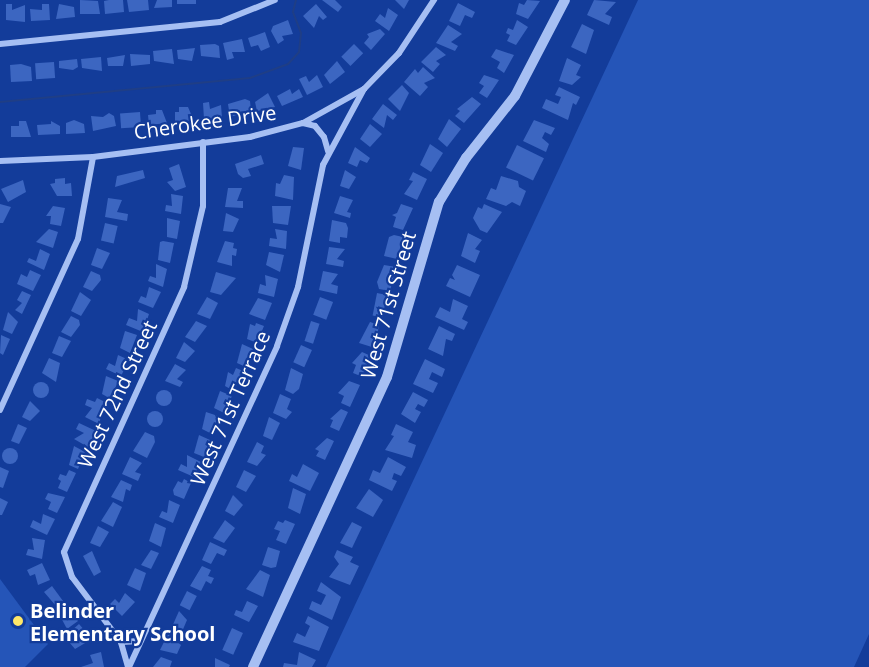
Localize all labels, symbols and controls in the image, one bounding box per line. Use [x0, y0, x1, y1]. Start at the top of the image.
street label: Cherokee Drive [132, 100, 278, 144]
street label: West 71st Street [355, 229, 421, 381]
street label: West 72nd Street [72, 316, 162, 472]
street label: West 71st Terrace [185, 327, 275, 489]
place label: Belinder Elementary School [30, 598, 215, 645]
marker: Belinder Elementary School [11, 614, 25, 628]

